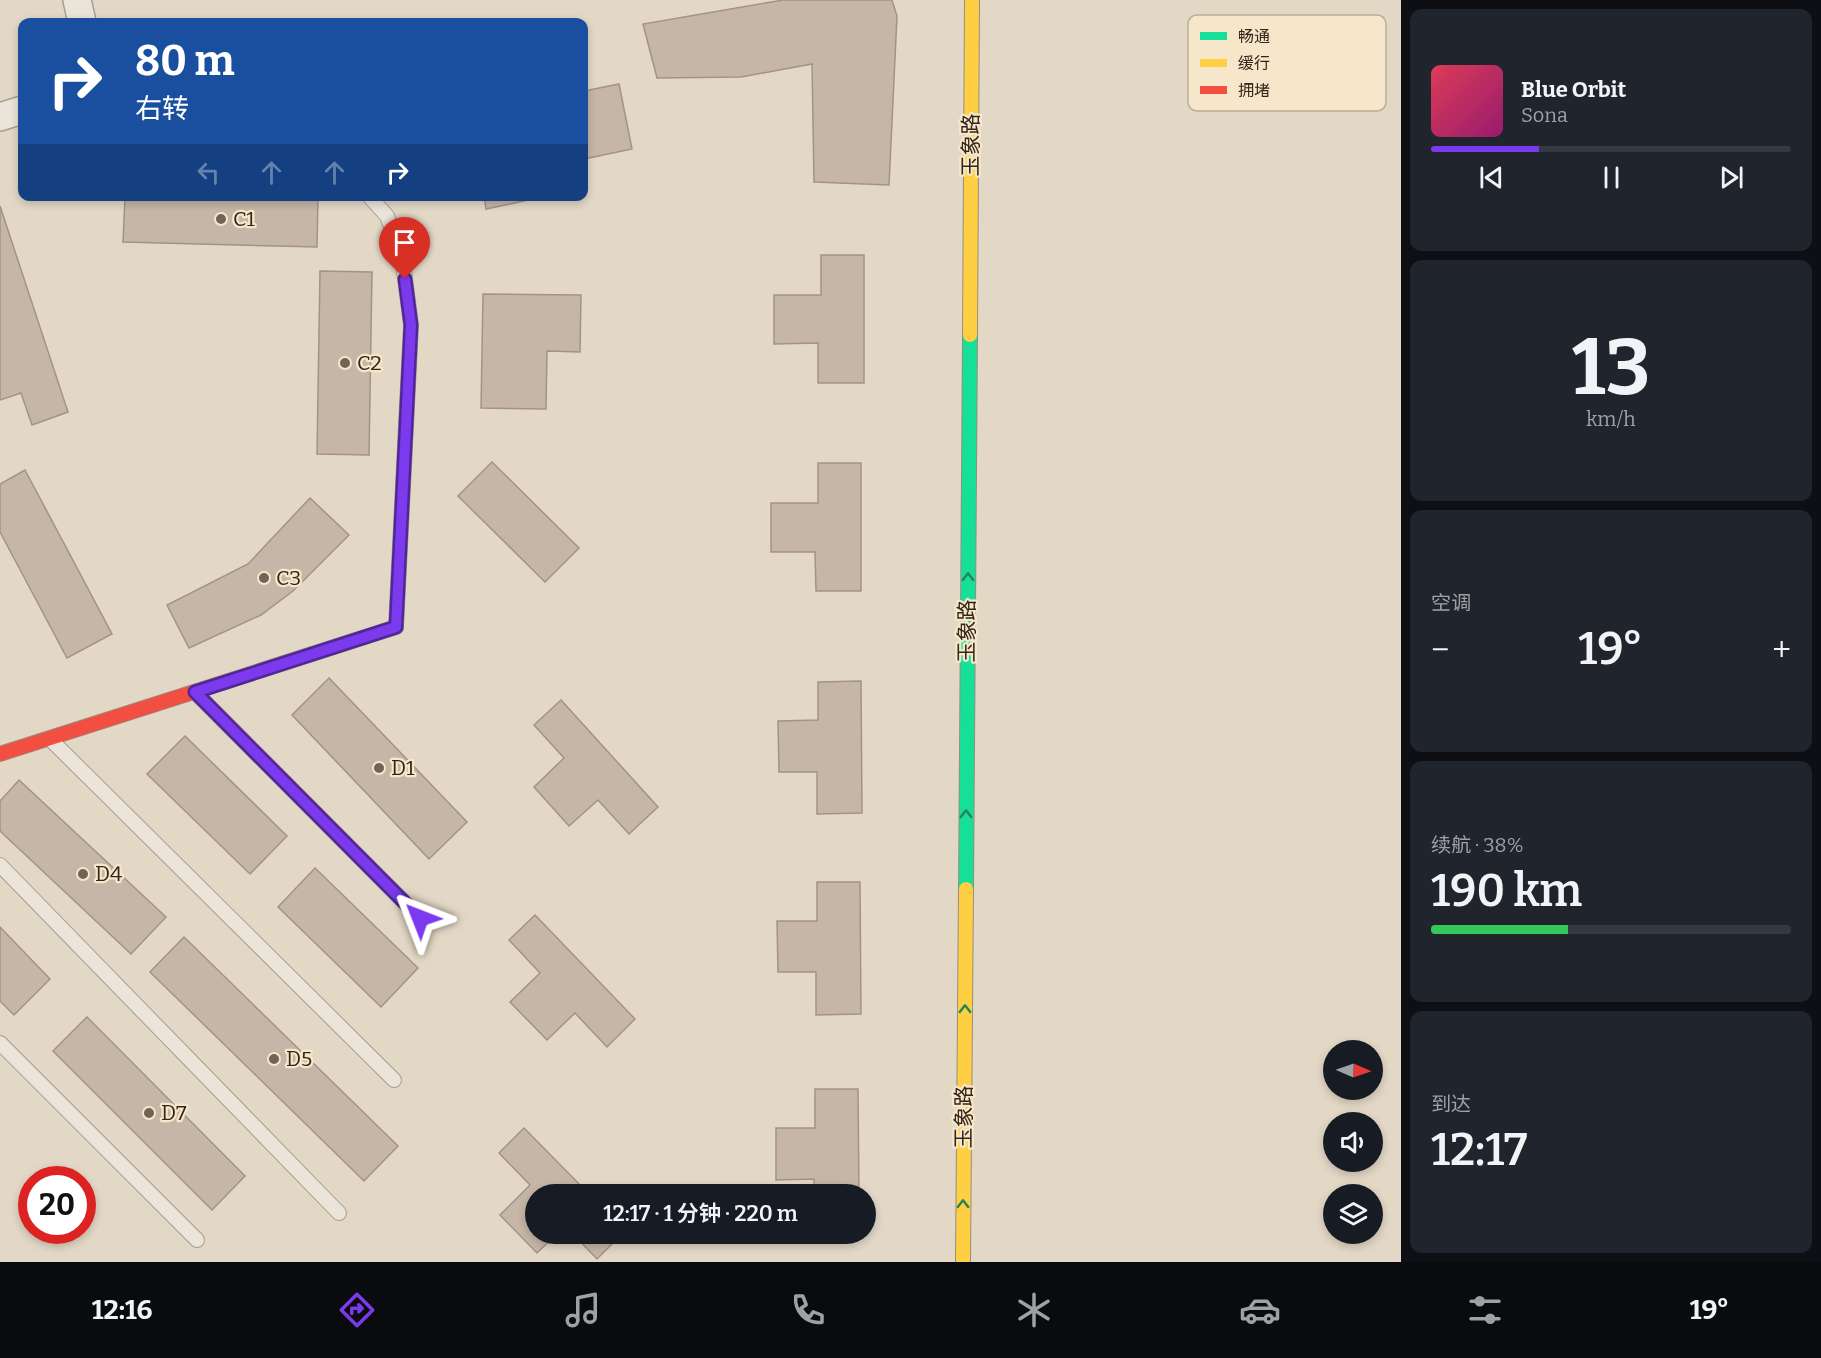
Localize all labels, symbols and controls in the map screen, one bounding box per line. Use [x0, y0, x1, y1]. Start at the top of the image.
legend [1188, 15, 1386, 111]
text: 畅通 [1238, 27, 1270, 46]
text: 80 m [135, 36, 235, 86]
icon: right [36, 42, 114, 120]
text: 缓行 [1238, 54, 1270, 73]
text: Blue Orbit [1521, 76, 1626, 103]
text: 拥堵 [1238, 81, 1270, 100]
text: 右转 [135, 93, 189, 125]
text: Sona [1521, 103, 1568, 127]
street label: 玉象路 [958, 114, 984, 177]
icon: left [192, 156, 225, 189]
icon: ahead [255, 156, 288, 189]
icon: ahead [318, 156, 351, 189]
icon: right [381, 156, 414, 189]
icon: previous [1475, 161, 1508, 194]
icon: pause [1595, 161, 1628, 194]
icon: next [1715, 161, 1748, 194]
place label: C1 [233, 206, 255, 232]
marker: C1 [214, 212, 228, 226]
pin [379, 217, 430, 279]
icon: arrive [388, 226, 421, 259]
text: 13 [1572, 321, 1650, 415]
place label: C2 [357, 350, 382, 376]
marker: C2 [338, 356, 352, 370]
text: km/h [1586, 407, 1636, 431]
place label: C3 [276, 565, 301, 591]
marker: C3 [257, 571, 271, 585]
one-way arrow [962, 572, 974, 581]
text: 空调 [1431, 591, 1471, 615]
street label: 玉象路 [954, 600, 980, 663]
text: 19° [1578, 622, 1643, 676]
text: − [1431, 630, 1449, 670]
text: + [1772, 630, 1791, 670]
place label: D1 [391, 755, 415, 781]
marker: D1 [372, 761, 386, 775]
one-way arrow [960, 809, 972, 818]
text: 续航 · 38% [1431, 833, 1524, 857]
place label: D4 [95, 861, 122, 887]
text: 190 km [1431, 864, 1582, 918]
marker: D4 [76, 867, 90, 881]
position arrow [388, 886, 452, 950]
one-way arrow [959, 1004, 971, 1013]
north arrow [1323, 1040, 1383, 1100]
map controls [1323, 1040, 1383, 1244]
place label: D5 [286, 1046, 312, 1072]
marker: D5 [267, 1052, 281, 1066]
street label: 玉象路 [951, 1086, 977, 1149]
text: 到达 [1431, 1092, 1471, 1116]
place label: D7 [161, 1100, 187, 1126]
marker: D7 [142, 1106, 156, 1120]
button: sound [1323, 1112, 1383, 1172]
text: 12:17 [1431, 1123, 1528, 1177]
speed limit sign: 20 [18, 1166, 96, 1244]
button: layers [1323, 1184, 1383, 1244]
one-way arrow [957, 1199, 969, 1208]
text: 12:17 · 1 分钟 · 220 m [603, 1200, 798, 1227]
icon: directions [336, 1289, 378, 1331]
icon: music [562, 1289, 604, 1331]
icon: phone [787, 1289, 829, 1331]
icon: climate [1013, 1289, 1055, 1331]
icon: car [1239, 1289, 1281, 1331]
icon: filters [1464, 1289, 1506, 1331]
text: 12:16 [92, 1294, 153, 1326]
text: 19° [1690, 1294, 1729, 1326]

